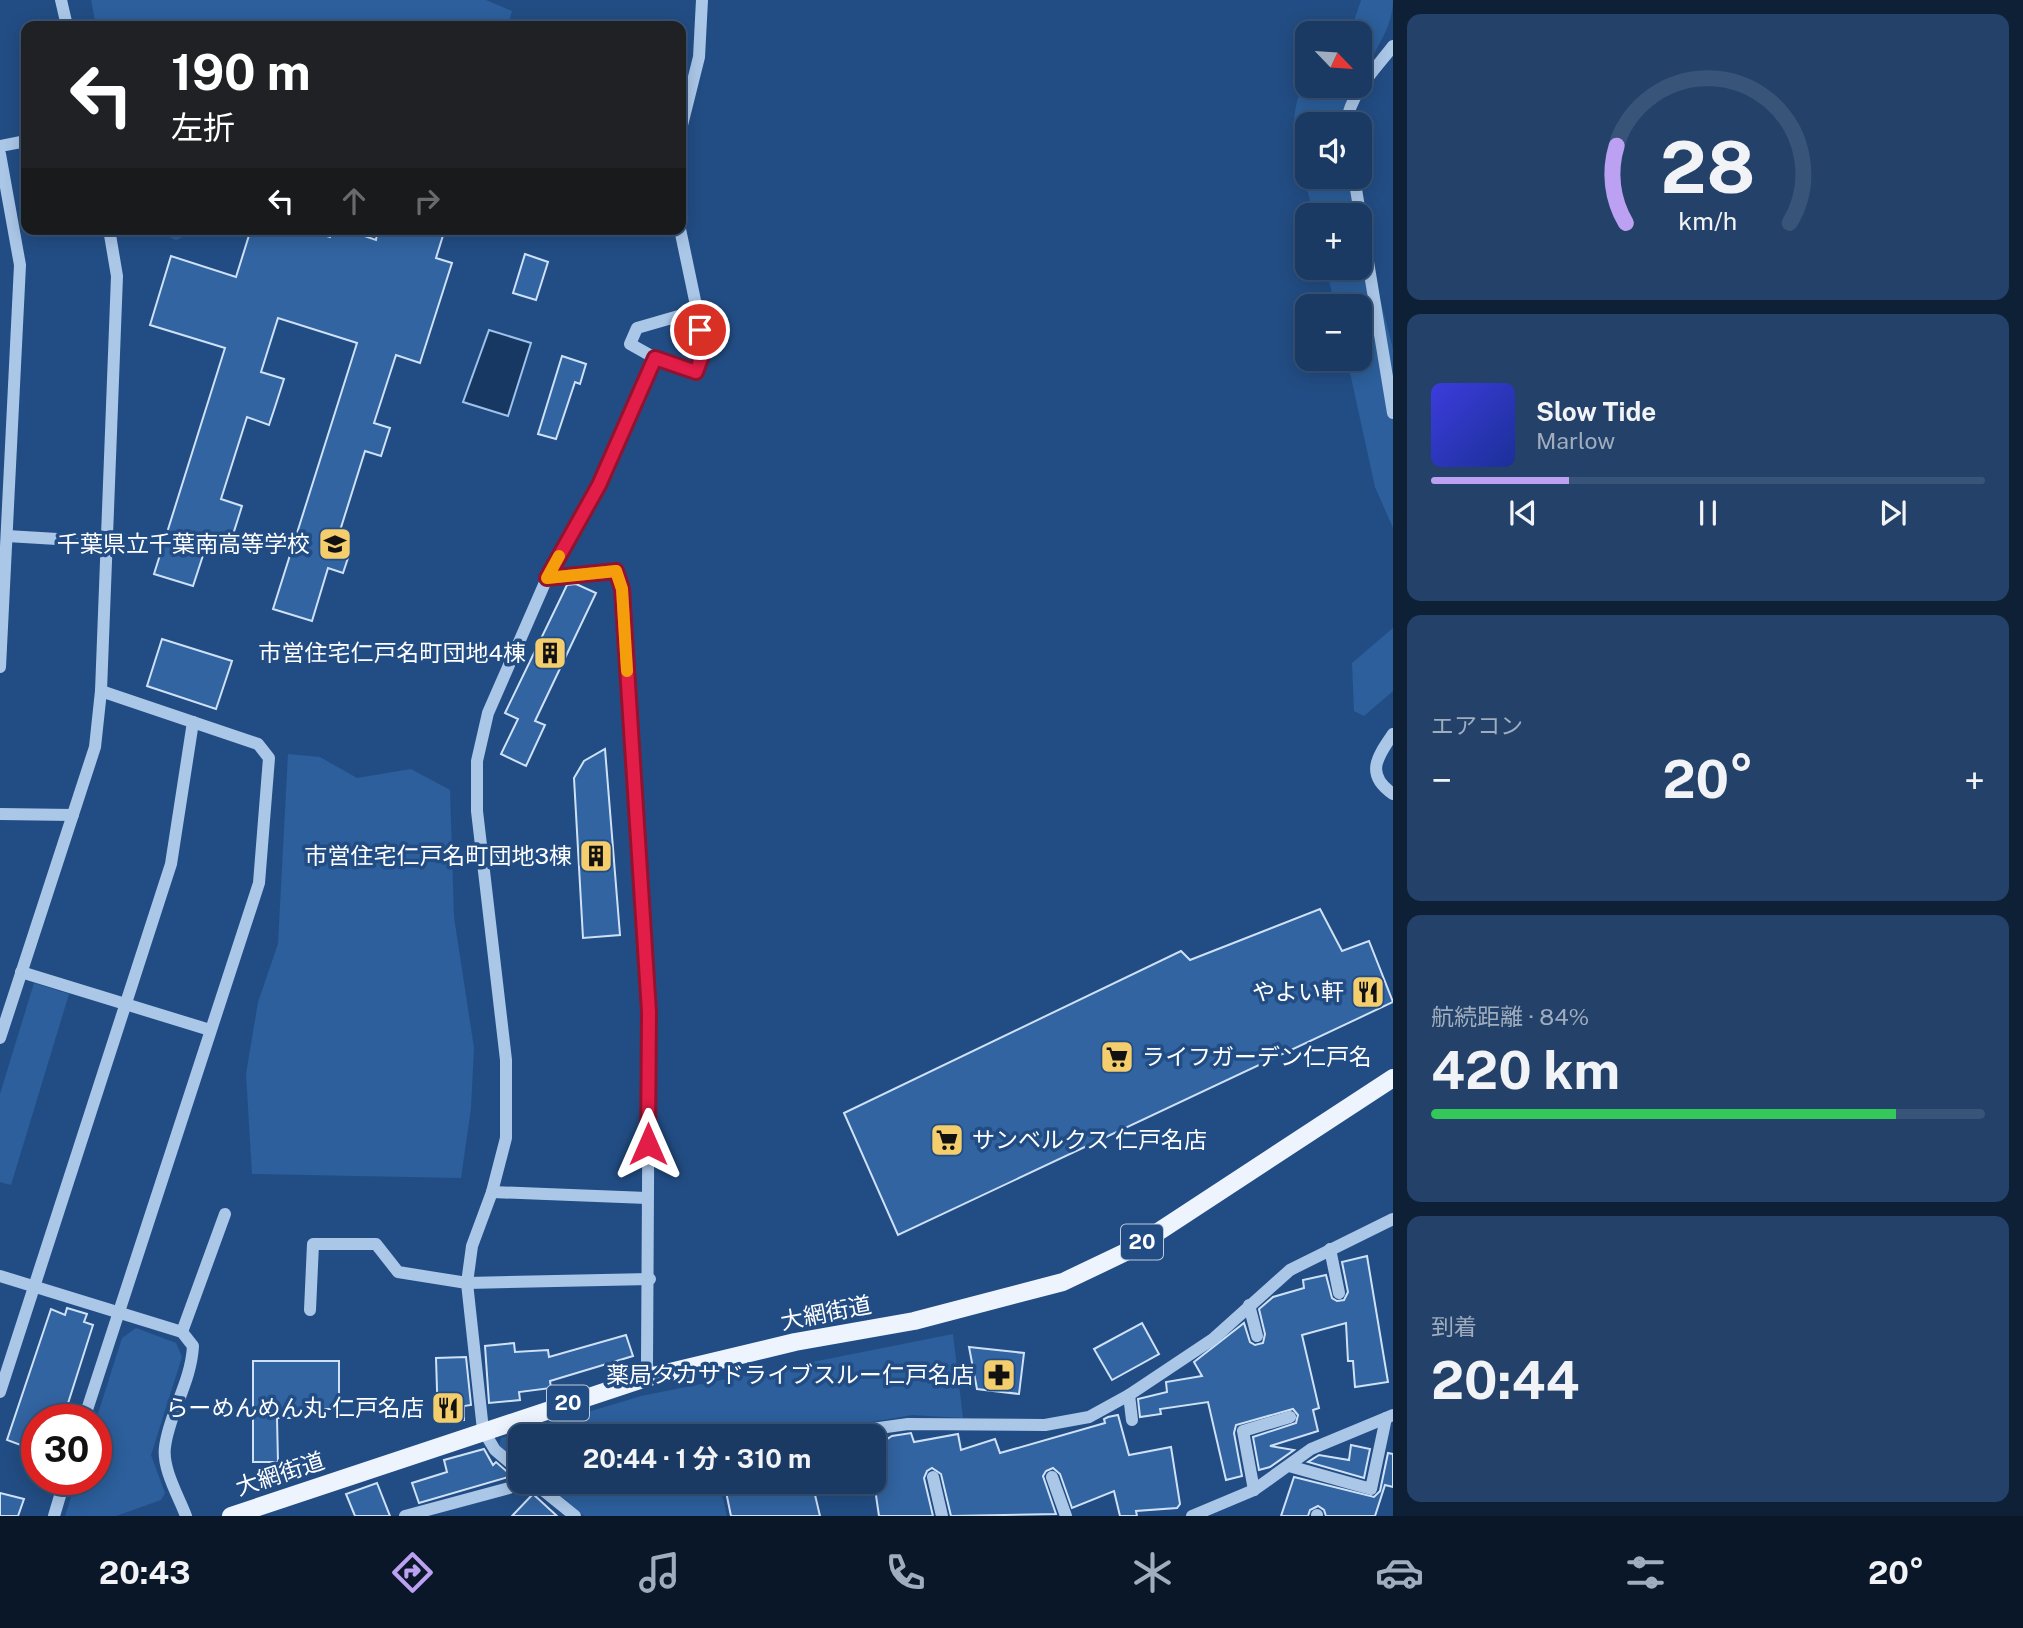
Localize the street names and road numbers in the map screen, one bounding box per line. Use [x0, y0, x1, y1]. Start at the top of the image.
road number: 20 [1121, 1224, 1163, 1260]
street label: 大網街道 [778, 1290, 874, 1335]
road number: 20 [547, 1386, 589, 1420]
street label: 大網街道 [232, 1446, 328, 1501]

